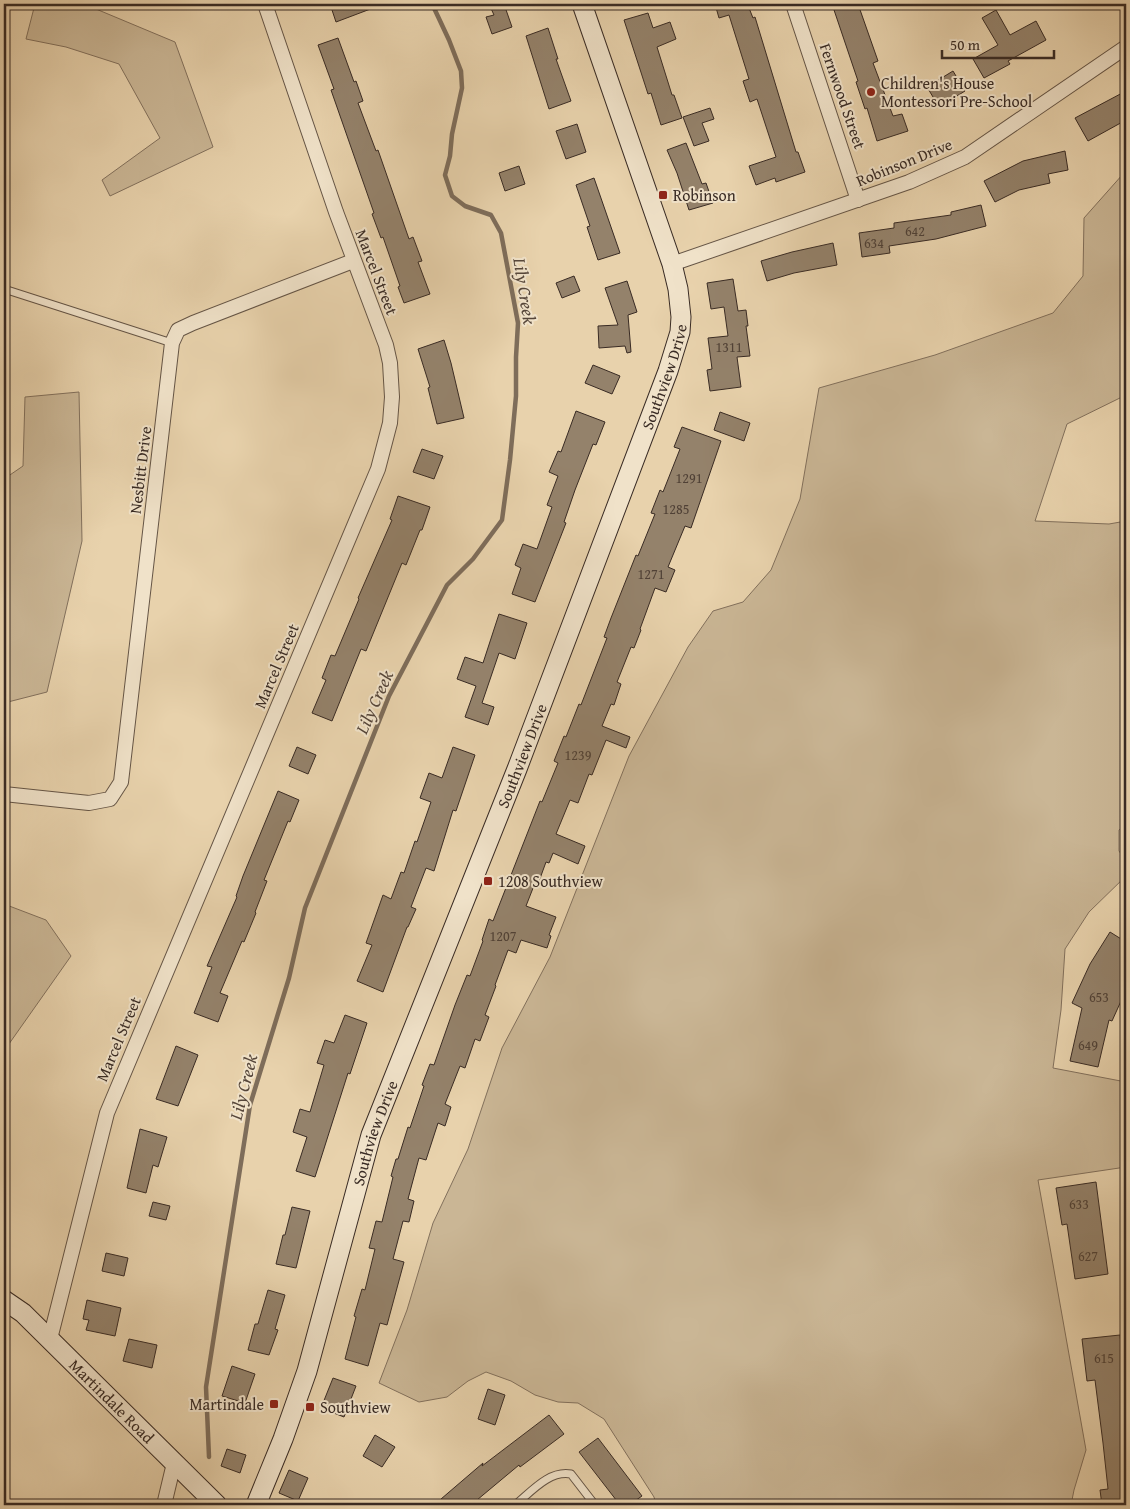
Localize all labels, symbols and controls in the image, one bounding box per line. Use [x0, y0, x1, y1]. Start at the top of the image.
scale bar [942, 28, 1055, 60]
text: 50 m [950, 34, 981, 55]
street label: Fernwood Street [814, 40, 872, 152]
place label: Children's House Montessori Pre-School [881, 71, 1033, 113]
marker: Children's House Montessori Pre-School [865, 86, 877, 98]
street label: Robinson Drive [852, 132, 956, 192]
place label: Robinson [673, 183, 736, 207]
marker: Robinson [657, 189, 669, 201]
house number: 642 [905, 221, 925, 241]
street label: Marcel Street [350, 226, 404, 319]
house number: 634 [864, 233, 884, 253]
water label: Lily Creek [506, 255, 544, 327]
street label: Southview Drive [635, 324, 692, 433]
house number: 1311 [716, 337, 742, 357]
street label: Nesbitt Drive [123, 425, 157, 515]
house number: 1291 [676, 468, 702, 488]
house number: 1285 [663, 499, 689, 519]
house number: 1271 [638, 564, 664, 584]
street label: Marcel Street [247, 620, 305, 712]
water label: Lily Creek [348, 665, 400, 739]
street label: Southview Drive [491, 700, 553, 812]
house number: 1239 [565, 745, 592, 765]
place label: 1208 Southview [498, 869, 604, 893]
marker: 1208 Southview [482, 875, 494, 887]
house number: 1207 [490, 926, 517, 946]
house number: 653 [1089, 987, 1109, 1007]
street label: Marcel Street [89, 993, 147, 1085]
house number: 649 [1078, 1035, 1098, 1055]
water label: Lily Creek [222, 1050, 264, 1124]
street label: Southview Drive [346, 1077, 404, 1188]
house number: 633 [1069, 1194, 1089, 1214]
house number: 627 [1078, 1246, 1098, 1266]
house number: 615 [1094, 1348, 1114, 1368]
street label: Martindale Road [64, 1353, 160, 1449]
place label: Martindale [190, 1392, 264, 1416]
place label: Southview [320, 1395, 391, 1419]
marker: Martindale [268, 1398, 280, 1410]
marker: Southview [304, 1401, 316, 1413]

